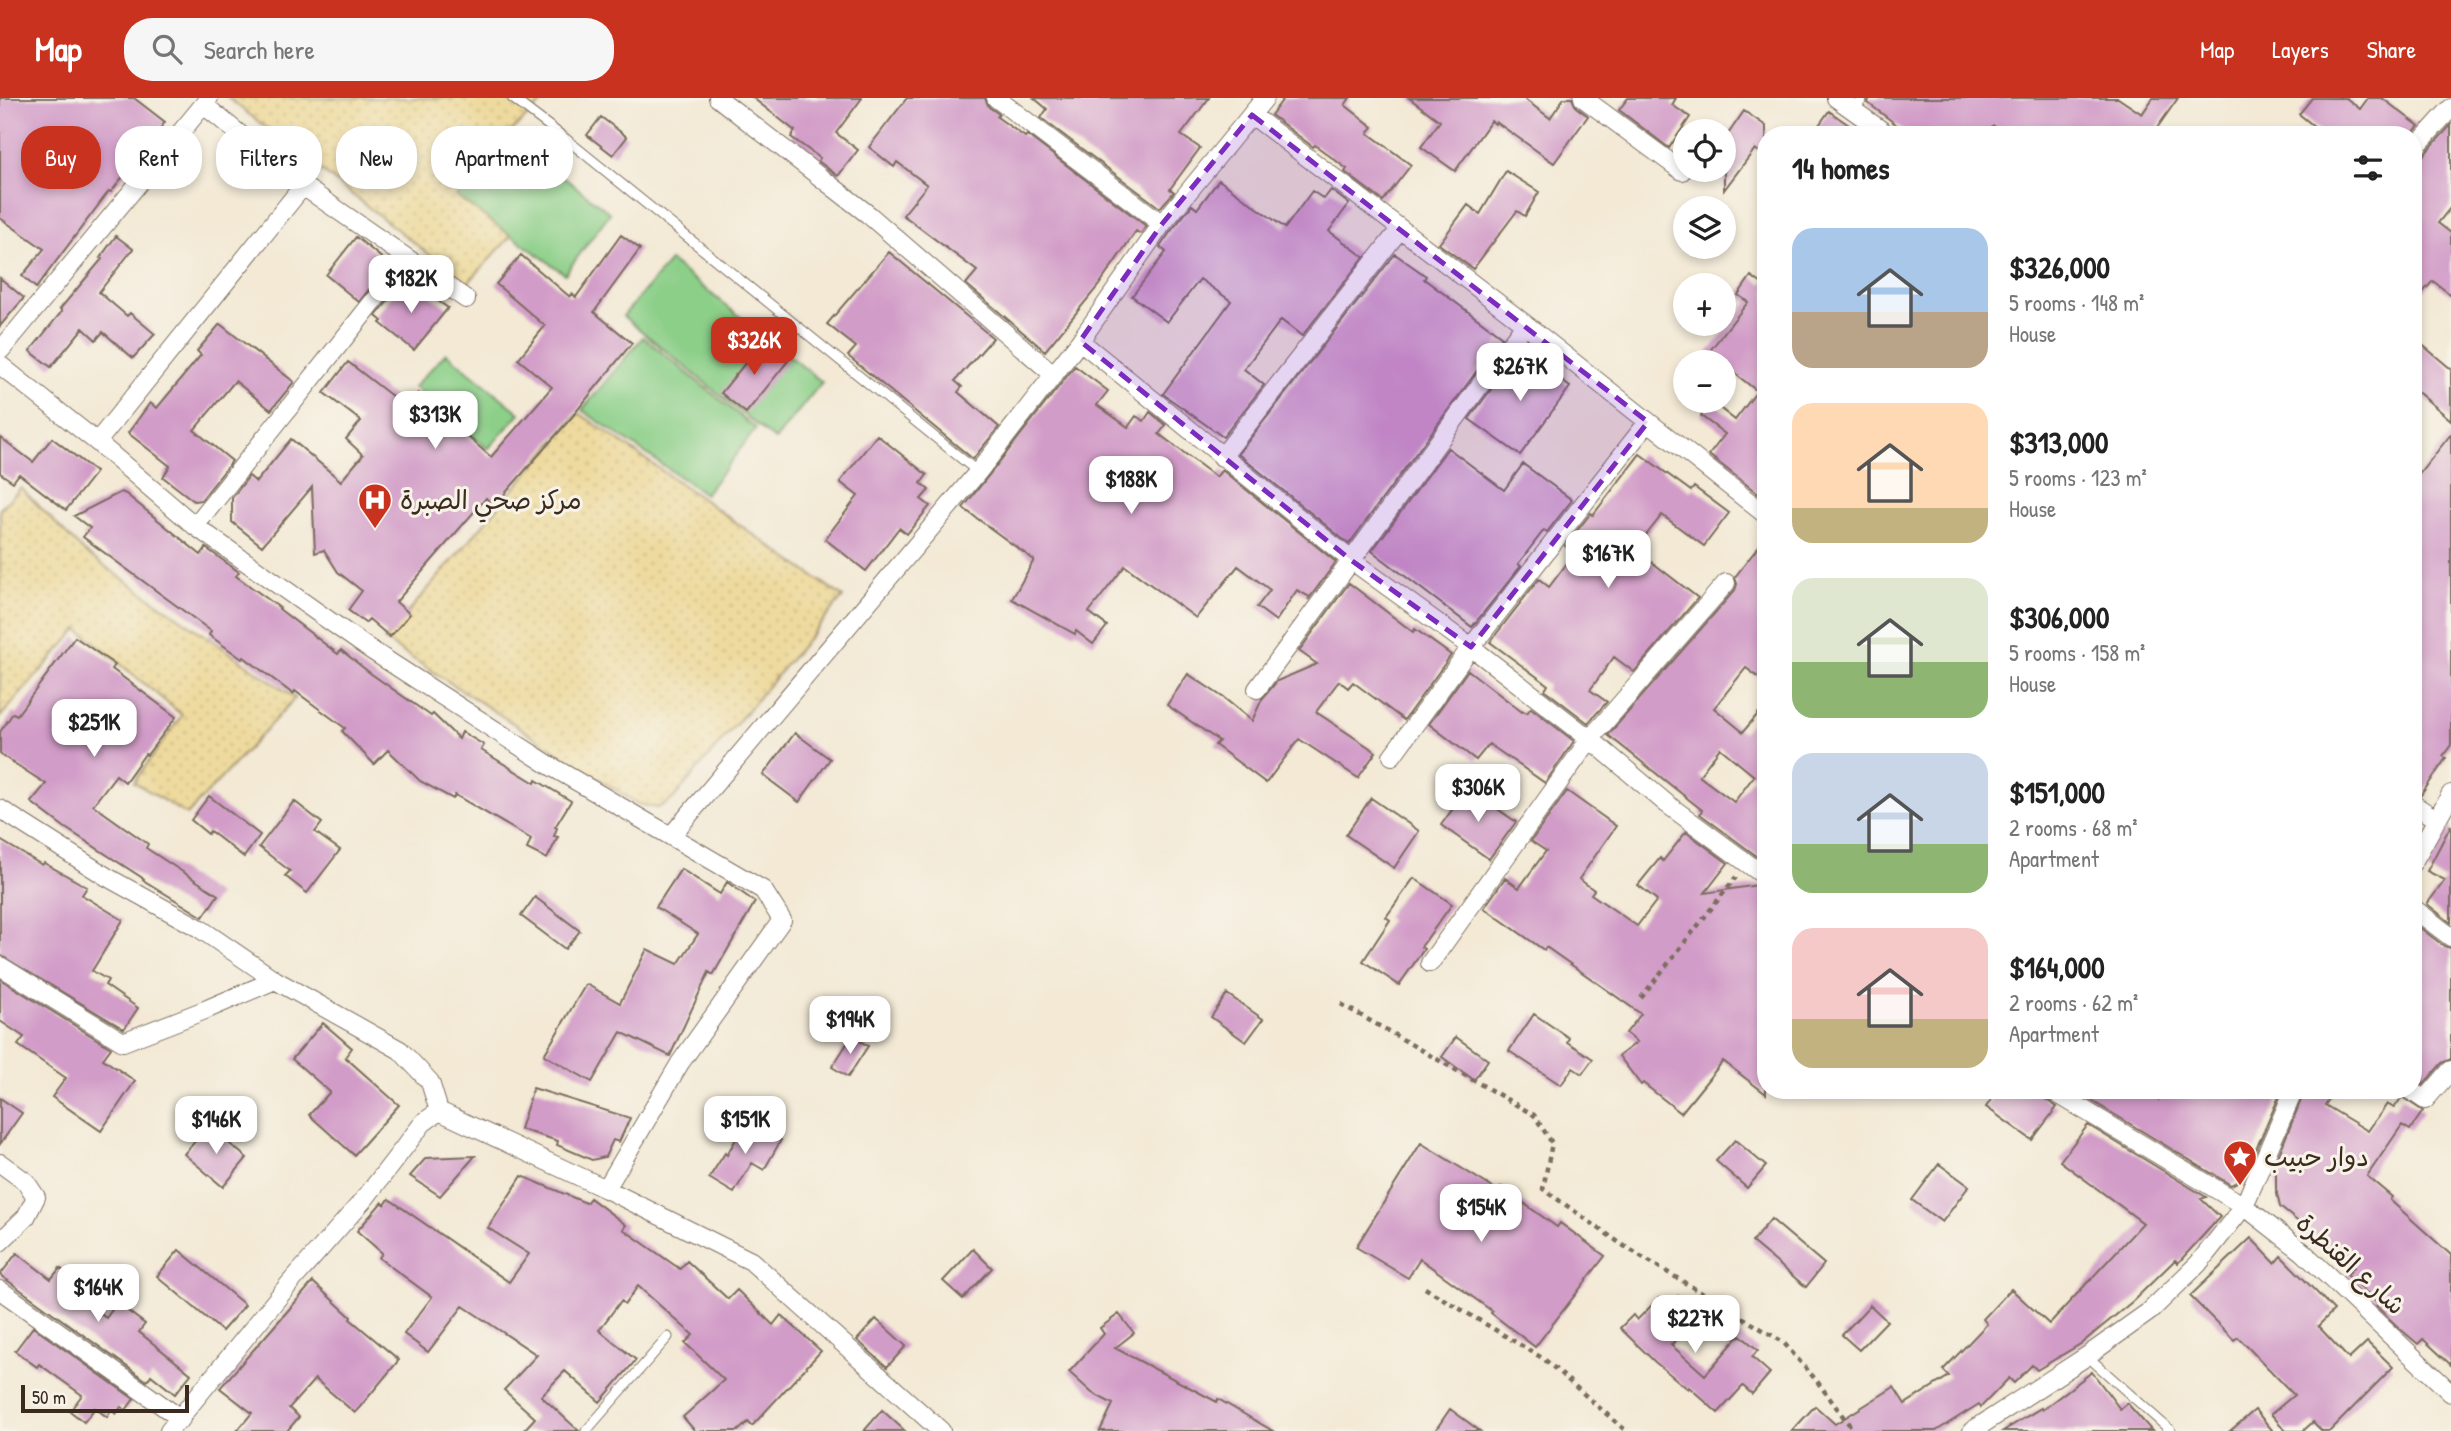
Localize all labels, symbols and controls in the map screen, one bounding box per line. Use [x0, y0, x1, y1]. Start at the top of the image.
search box [124, 18, 614, 81]
text: Map [35, 27, 82, 71]
icon: search [148, 30, 186, 68]
text: Search here [204, 32, 315, 67]
text: Map [2200, 33, 2234, 65]
text: Layers [2272, 33, 2329, 65]
text: Share [2367, 33, 2416, 65]
map controls [1673, 119, 1736, 413]
button: locate [1673, 119, 1736, 182]
chip: Buy [21, 126, 101, 189]
chip: Rent [115, 126, 202, 189]
chip: Filters [216, 126, 322, 189]
chip: New [336, 126, 417, 189]
chip: Apartment [431, 126, 573, 189]
text: 14 homes [1792, 148, 1890, 188]
icon: filters [2349, 149, 2387, 187]
button: layers [1673, 196, 1736, 259]
text: $326,000 [2009, 247, 2110, 287]
pin: $182K [362, 256, 460, 315]
icon: home [1848, 256, 1932, 340]
text: $182K [385, 262, 437, 293]
button: + [1673, 273, 1736, 336]
text: 5 rooms · 148 m² [2009, 287, 2144, 318]
pin: $326K [705, 317, 803, 377]
text: House [2009, 318, 2056, 349]
text: $326K [727, 324, 781, 355]
pin: $267K [1471, 344, 1569, 403]
text: $267K [1492, 350, 1548, 381]
button: − [1673, 350, 1736, 413]
pin: $313K [386, 392, 484, 451]
text: $313K [409, 398, 461, 429]
text: $313,000 [2009, 422, 2108, 462]
icon: home [1848, 431, 1932, 515]
pin: $188K [1082, 456, 1180, 516]
text: 5 rooms · 123 m² [2009, 462, 2147, 493]
text: $188K [1105, 463, 1157, 494]
hospital icon: مركز صحي الصبرة [356, 481, 394, 530]
place label: مركز صحي الصبرة [400, 482, 582, 523]
text: House [2009, 493, 2056, 524]
pin: $167K [1559, 531, 1657, 590]
text: $167K [1582, 537, 1634, 568]
text: $306,000 [2009, 597, 2109, 637]
icon: home [1848, 606, 1932, 690]
text: 5 rooms · 158 m² [2009, 637, 2145, 668]
text: House [2009, 668, 2056, 699]
pin: $251K [45, 700, 143, 759]
text: $251K [68, 706, 120, 737]
pin: $306K [1429, 764, 1527, 824]
text: $306K [1451, 771, 1505, 802]
text: $151,000 [2009, 772, 2105, 812]
icon: home [1848, 781, 1932, 865]
text: 2 rooms · 68 m² [2009, 812, 2137, 843]
text: Apartment [2009, 843, 2099, 874]
text: $164,000 [2009, 947, 2105, 987]
icon: home [1848, 956, 1932, 1040]
text: 2 rooms · 62 m² [2009, 987, 2138, 1018]
pin: $194K [801, 996, 899, 1056]
text: $194K [825, 1003, 875, 1034]
text: Apartment [2009, 1018, 2099, 1049]
pin: $146K [167, 1096, 265, 1156]
pin: $151K [696, 1096, 794, 1156]
text: $146K [191, 1103, 241, 1134]
text: $151K [720, 1103, 770, 1134]
place icon: دوار حبيب [2221, 1138, 2259, 1187]
place label: دوار حبيب [2264, 1139, 2369, 1174]
pin: $154K [1432, 1184, 1530, 1244]
text: $154K [1456, 1191, 1506, 1222]
street label: شارع القنطرة [2288, 1205, 2414, 1323]
pin: $164K [49, 1264, 147, 1324]
text: $164K [73, 1271, 123, 1302]
pin: $227K [1646, 1296, 1744, 1355]
text: $227K [1667, 1302, 1723, 1333]
scale bar [21, 1382, 189, 1414]
text: 50 m [32, 1384, 66, 1410]

